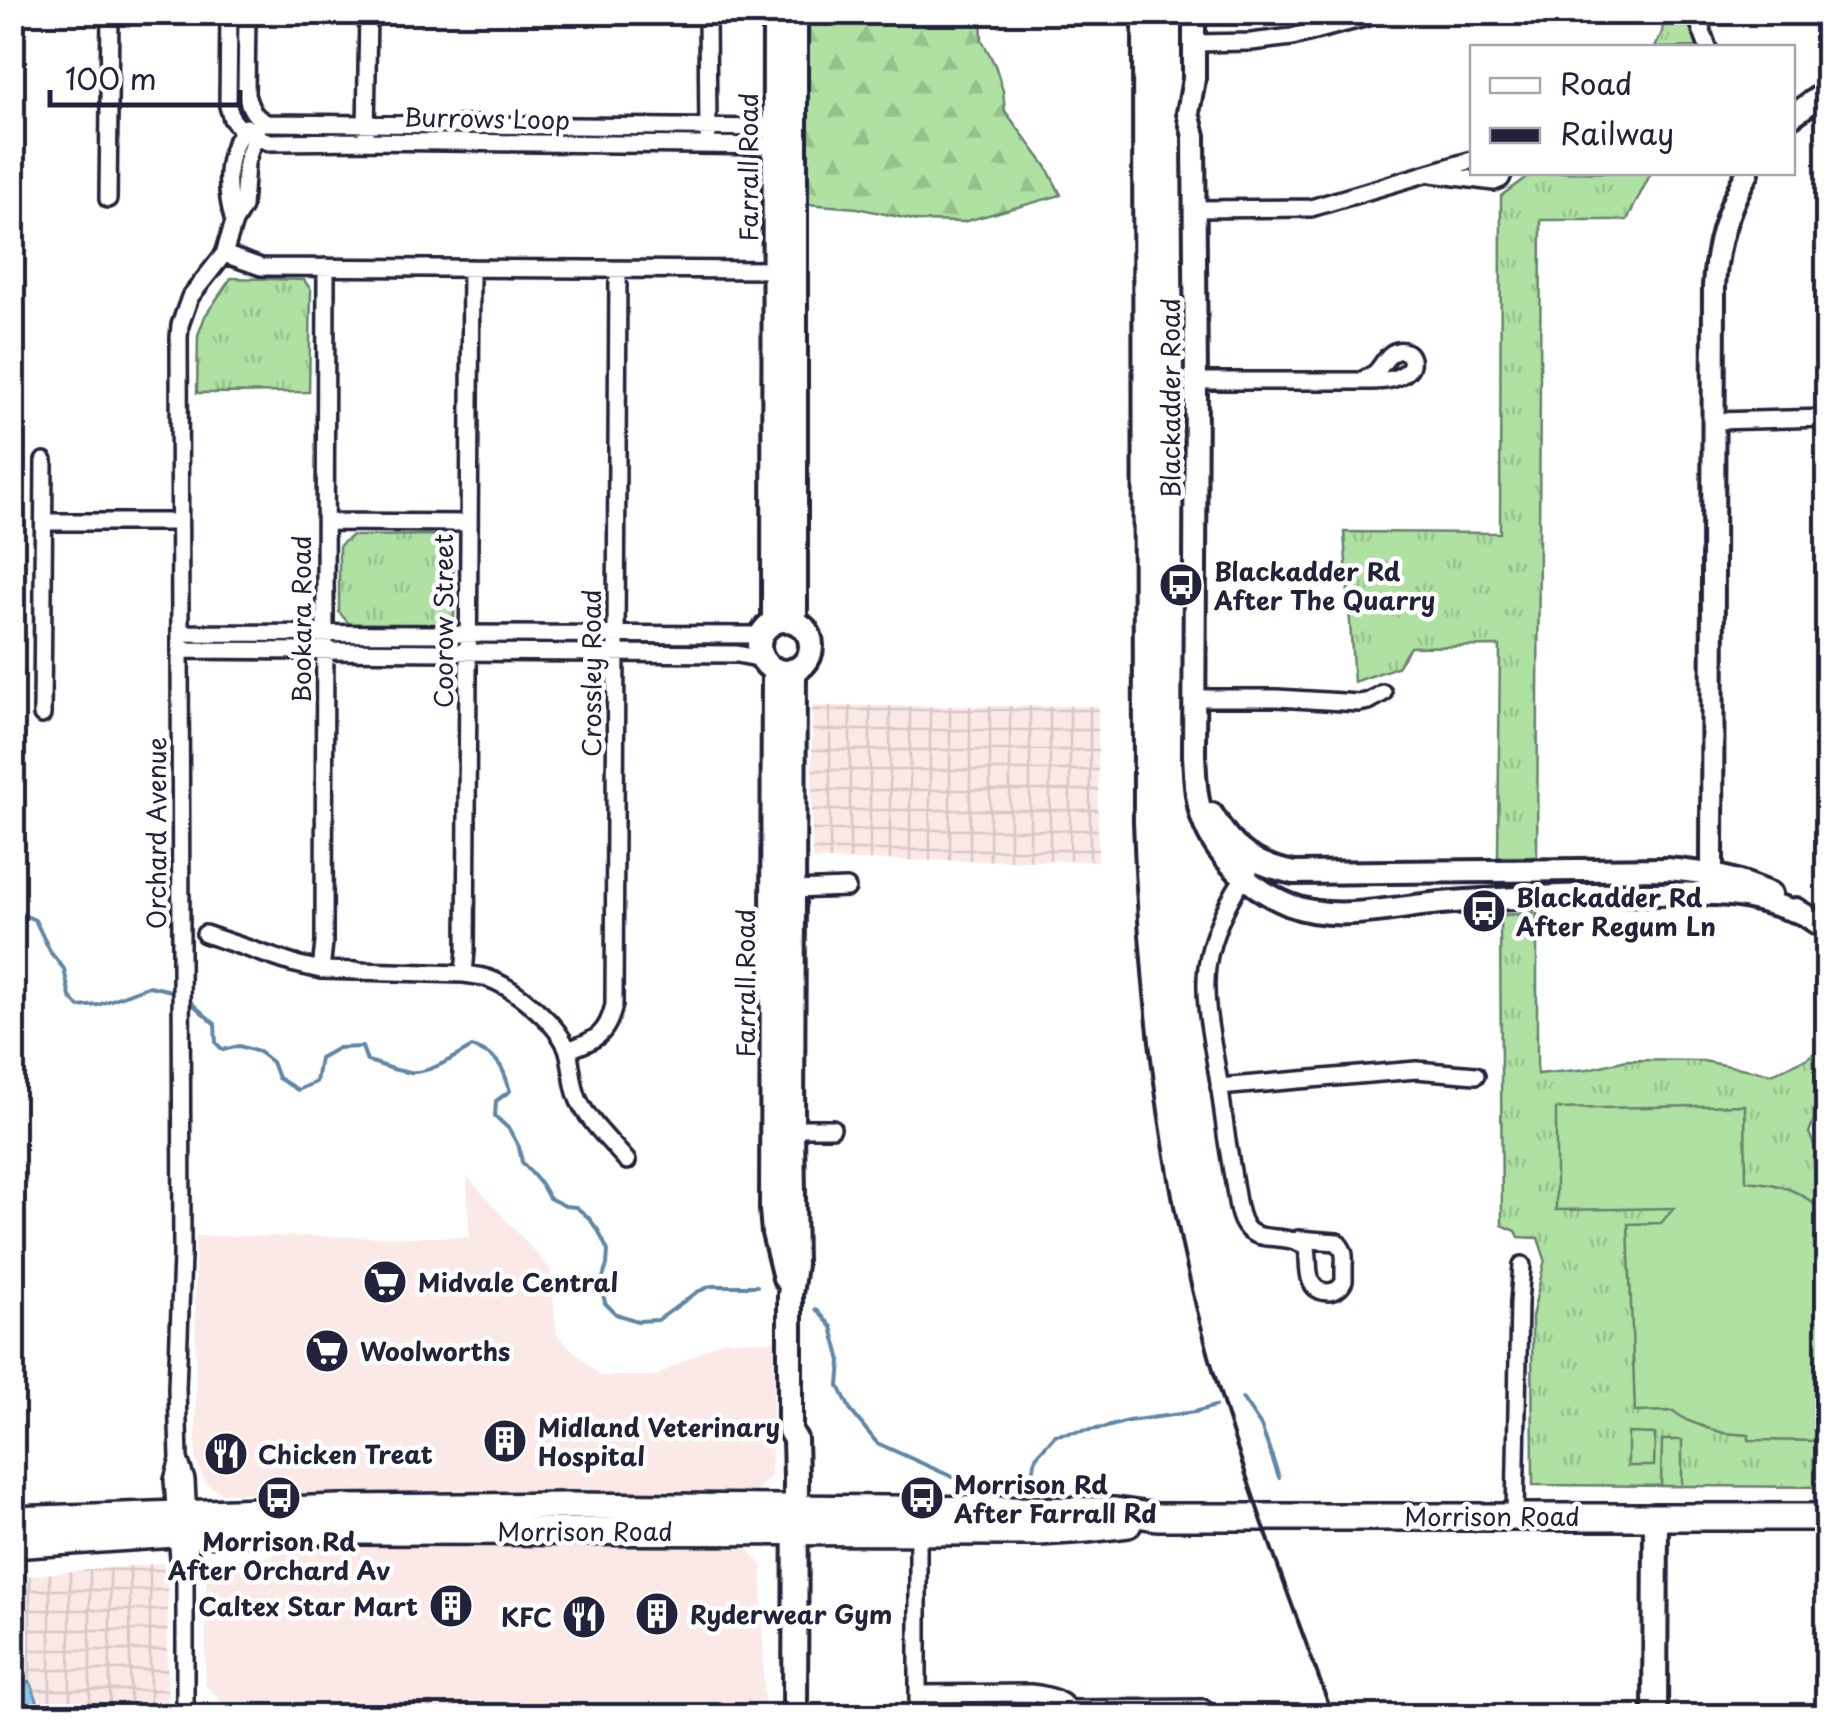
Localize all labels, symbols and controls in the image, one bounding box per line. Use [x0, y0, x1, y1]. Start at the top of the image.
scale bar [50, 45, 240, 107]
legend [1470, 45, 1795, 175]
text: 100 m [65, 55, 157, 100]
text: Road [1560, 60, 1633, 105]
street label: Farrall Road [729, 93, 767, 241]
street label: Burrows Loop [404, 98, 570, 138]
text: Railway [1560, 110, 1674, 155]
street label: Blackadder Road [1151, 298, 1189, 498]
street label: Coorow Street [424, 534, 462, 708]
street label: Bookara Road [282, 535, 320, 703]
place label: Blackadder Rd After The Quarry [1213, 552, 1435, 619]
bus stop icon: Blackadder Rd After The Quarry [1158, 562, 1204, 608]
street label: Crossley Road [572, 589, 610, 757]
street label: Orchard Avenue [137, 737, 175, 929]
place label: Blackadder Rd After Regum Ln [1515, 878, 1716, 945]
bus stop icon: Blackadder Rd After Regum Ln [1461, 888, 1507, 934]
street label: Farrall Road [726, 909, 764, 1057]
supermarket icon: Midvale Central [362, 1259, 408, 1305]
place label: Midvale Central [418, 1263, 618, 1301]
supermarket icon: Woolworths [304, 1328, 350, 1374]
place label: Woolworths [360, 1332, 510, 1370]
place label: Midland Veterinary Hospital [538, 1408, 780, 1475]
building icon: Midland Veterinary Hospital [482, 1418, 528, 1464]
restaurant icon: Chicken Treat [203, 1431, 249, 1477]
place label: Chicken Treat [258, 1435, 433, 1473]
place label: Morrison Rd After Farrall Rd [953, 1465, 1157, 1532]
bus stop icon: Morrison Rd After Orchard Av [256, 1475, 302, 1521]
bus stop icon: Morrison Rd After Farrall Rd [899, 1475, 945, 1521]
street label: Morrison Road [1404, 1497, 1580, 1535]
street label: Morrison Road [497, 1512, 673, 1550]
place label: Morrison Rd After Orchard Av [167, 1522, 390, 1589]
building icon: Caltex Star Mart [428, 1583, 474, 1629]
place label: Caltex Star Mart [198, 1587, 418, 1625]
building icon: Ryderwear Gym [634, 1591, 680, 1637]
restaurant icon: KFC [561, 1594, 607, 1640]
place label: Ryderwear Gym [690, 1595, 892, 1633]
place label: KFC [501, 1598, 552, 1636]

